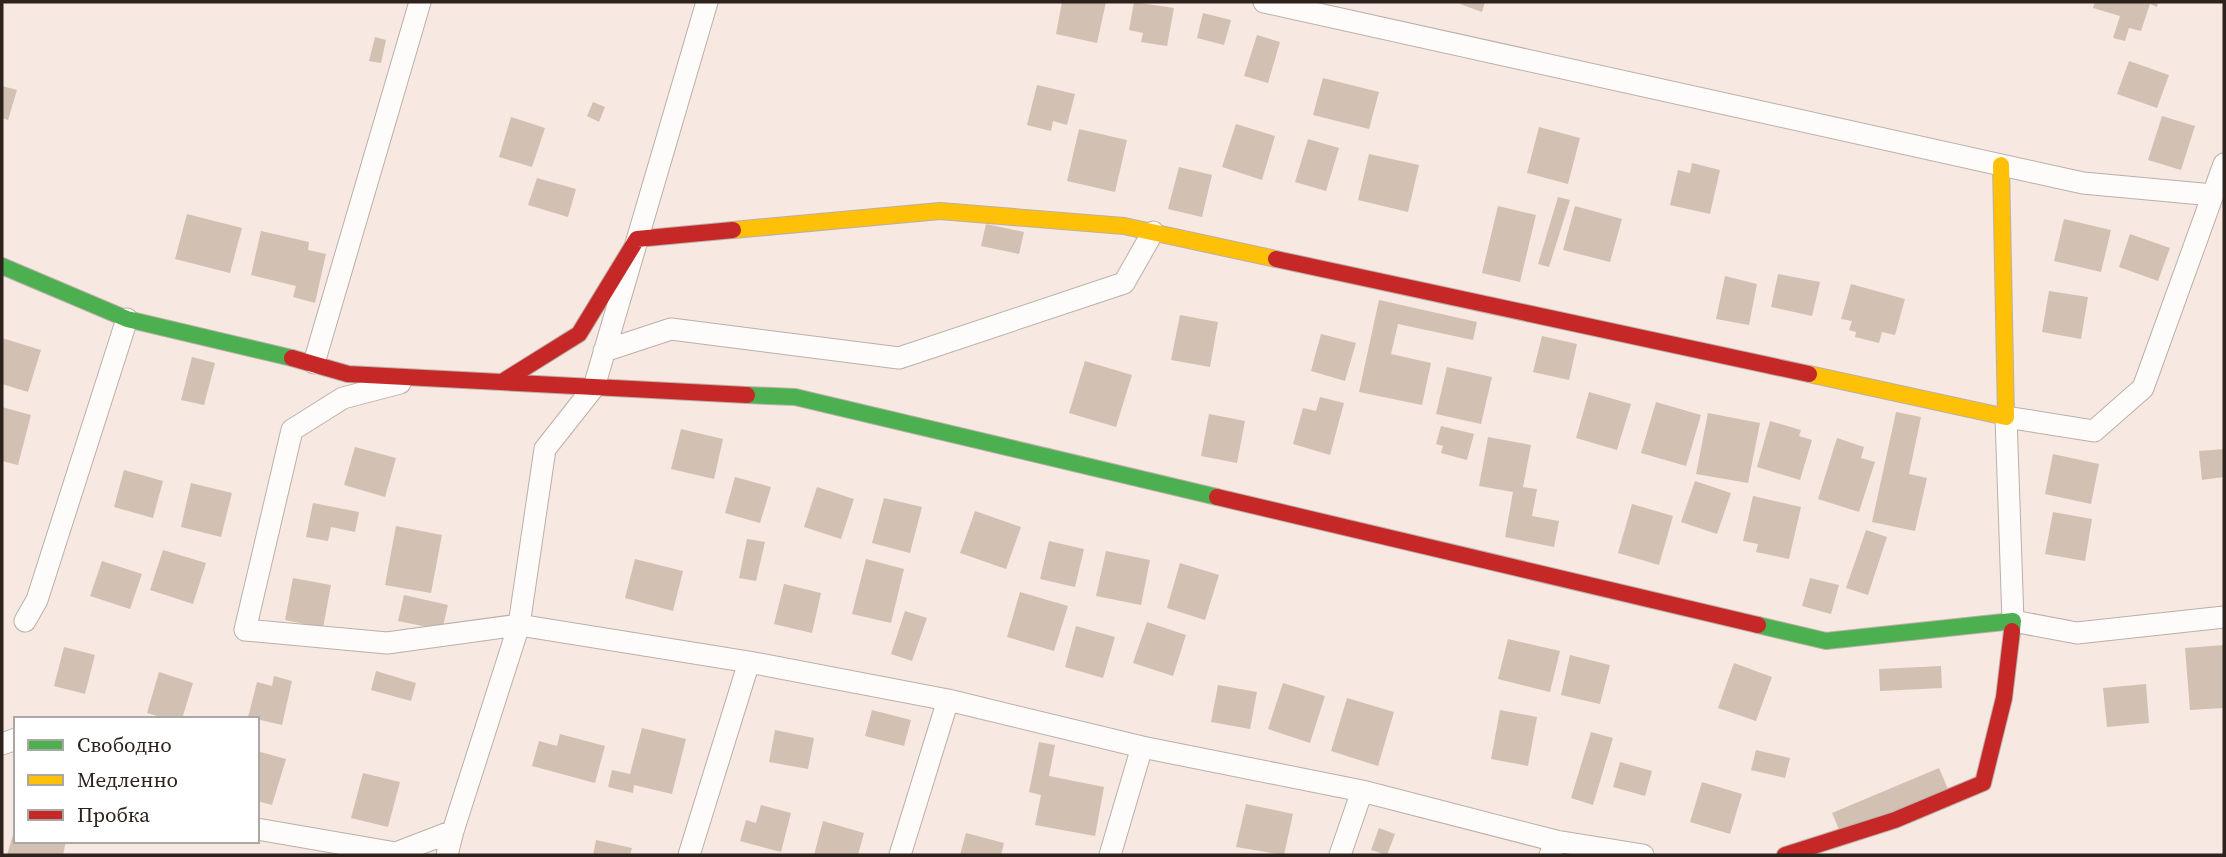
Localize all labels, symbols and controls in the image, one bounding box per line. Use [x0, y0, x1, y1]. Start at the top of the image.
legend [14, 717, 259, 843]
text: Свободно [77, 730, 172, 759]
text: Медленно [77, 765, 178, 794]
text: Пробка [77, 800, 150, 829]

